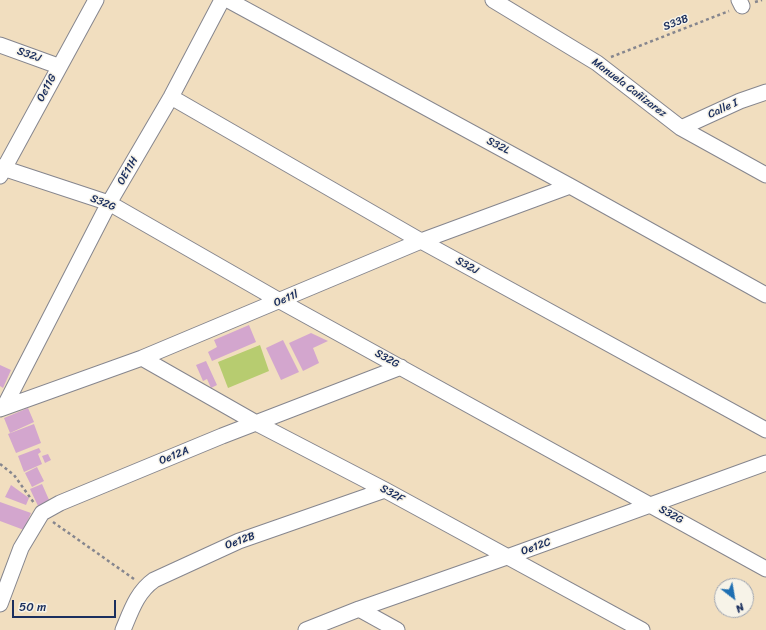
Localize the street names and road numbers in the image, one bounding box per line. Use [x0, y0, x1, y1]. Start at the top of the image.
street label: S33B [661, 12, 691, 34]
street label: S32J [15, 45, 43, 65]
street label: Manuela Cañizarez [589, 55, 669, 121]
street label: Oe11G [34, 72, 60, 104]
street label: Calle I [706, 97, 740, 121]
street label: S32L [484, 134, 512, 158]
street label: OE11H [115, 155, 141, 187]
street label: S32G [88, 192, 118, 214]
street label: S32J [453, 254, 481, 278]
street label: Oe11l [272, 288, 300, 310]
street label: S32G [372, 347, 402, 371]
street label: Oe12A [157, 444, 191, 468]
street label: S32F [378, 482, 406, 506]
street label: S32G [656, 503, 686, 527]
street label: Oe12B [223, 530, 257, 552]
street label: Oe12C [519, 536, 553, 558]

